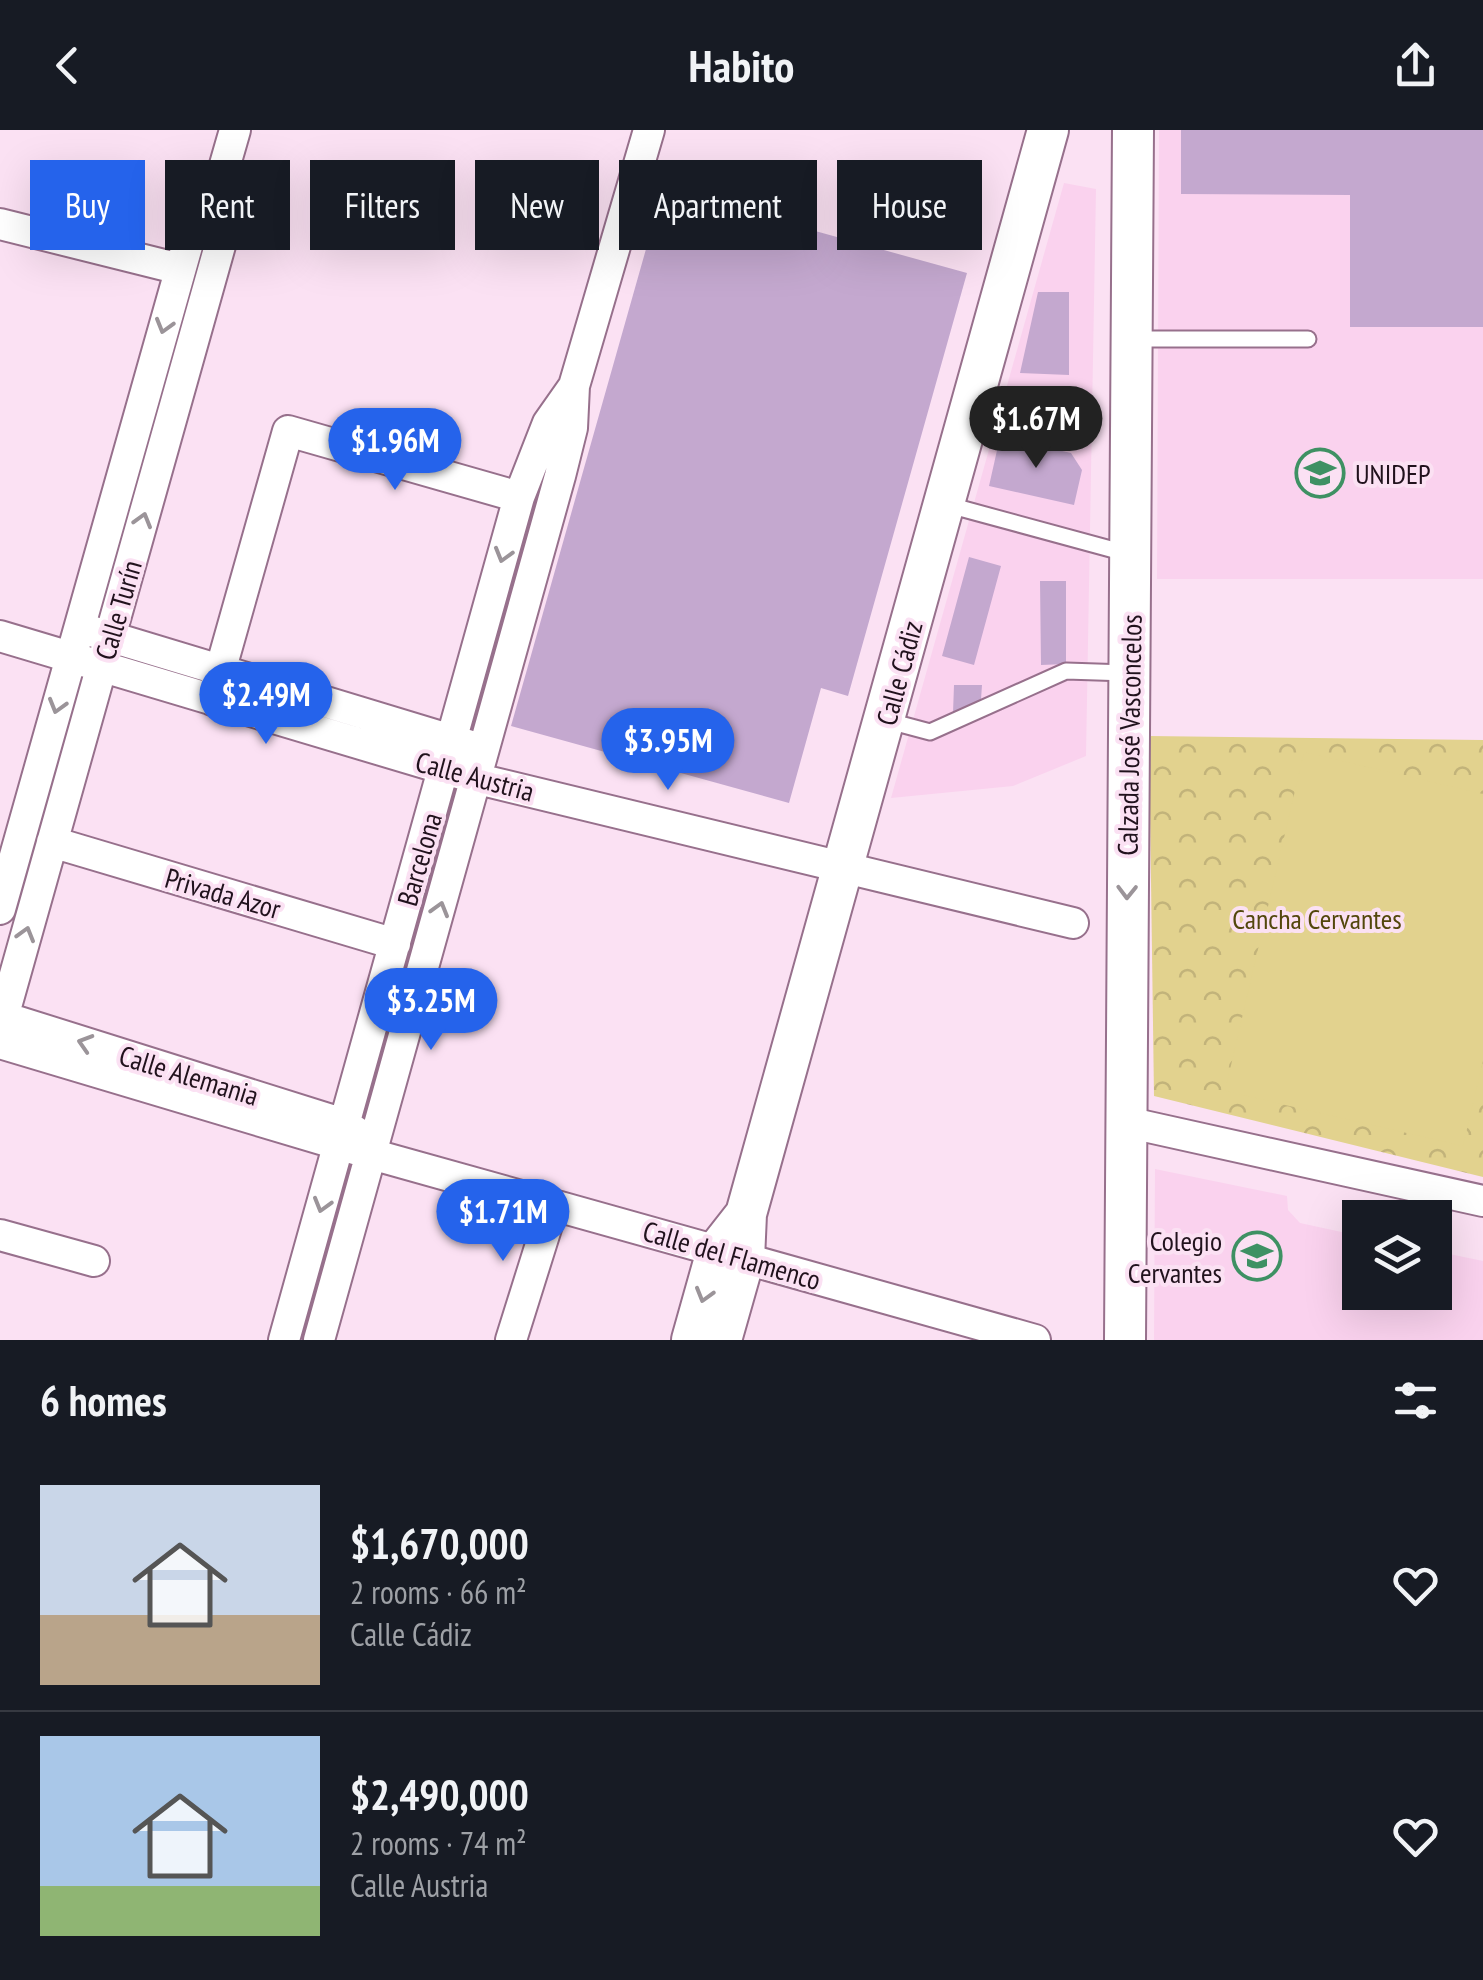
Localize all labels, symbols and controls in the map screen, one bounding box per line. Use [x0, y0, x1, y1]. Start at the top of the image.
text: Habito [689, 36, 794, 94]
icon: back [40, 38, 95, 93]
icon: share [1388, 38, 1443, 93]
chip: Buy [30, 160, 145, 250]
chip: Rent [165, 160, 290, 250]
chip: Filters [310, 160, 455, 250]
chip: New [475, 160, 599, 250]
chip: Apartment [619, 160, 817, 250]
chip: House [837, 160, 982, 250]
one-way arrow [155, 317, 176, 334]
pin: $1.67M [955, 386, 1117, 471]
text: $1.67M [991, 397, 1081, 439]
pin: $1.96M [314, 408, 476, 493]
text: $1.96M [350, 419, 440, 461]
school or university icon: UNIDEP [1294, 447, 1346, 499]
place label: UNIDEP [1355, 455, 1431, 492]
one-way arrow [131, 512, 152, 529]
one-way arrow [494, 546, 515, 563]
street label: Calle Turín [86, 556, 150, 664]
street label: Calzada José Vasconcelos [1108, 614, 1150, 856]
street label: Calle Cádiz [867, 617, 931, 729]
pin: $2.49M [185, 662, 347, 747]
text: $2.49M [221, 673, 311, 715]
one-way arrow [48, 697, 69, 714]
pin: $3.95M [587, 708, 749, 793]
text: $3.95M [623, 719, 713, 761]
street label: Calle Austria [412, 742, 538, 810]
street label: Barcelona [388, 808, 450, 910]
street label: Privada Azor [161, 859, 285, 927]
one-way arrow [1116, 886, 1138, 901]
park label: Cancha Cervantes [1232, 900, 1402, 937]
one-way arrow [429, 901, 450, 919]
one-way arrow [15, 926, 36, 943]
pin: $3.25M [350, 968, 512, 1053]
text: $3.25M [386, 979, 476, 1021]
one-way arrow [78, 1034, 95, 1054]
street label: Calle Alemania [115, 1036, 263, 1114]
pin: $1.71M [422, 1179, 584, 1264]
text: $1.71M [458, 1190, 548, 1232]
one-way arrow [313, 1196, 334, 1213]
map controls [1342, 1200, 1452, 1310]
button: layers [1342, 1200, 1452, 1310]
street label: Calle del Flamenco [639, 1212, 825, 1298]
place label: Colegio Cervantes [1128, 1222, 1222, 1291]
school or university icon: Colegio Cervantes [1231, 1230, 1283, 1282]
one-way arrow [695, 1286, 716, 1304]
text: 6 homes [40, 1373, 167, 1428]
icon: filters [1388, 1373, 1443, 1428]
text: $1,670,000 [350, 1516, 529, 1571]
icon: home [120, 1525, 240, 1645]
icon: heart [1388, 1558, 1443, 1613]
text: 2 rooms · 66 m² [350, 1571, 527, 1613]
text: Calle Cádiz [350, 1613, 472, 1655]
text: $2,490,000 [350, 1767, 529, 1822]
icon: home [120, 1776, 240, 1896]
icon: heart [1388, 1809, 1443, 1864]
text: 2 rooms · 74 m² [350, 1822, 527, 1864]
text: Calle Austria [350, 1864, 488, 1906]

